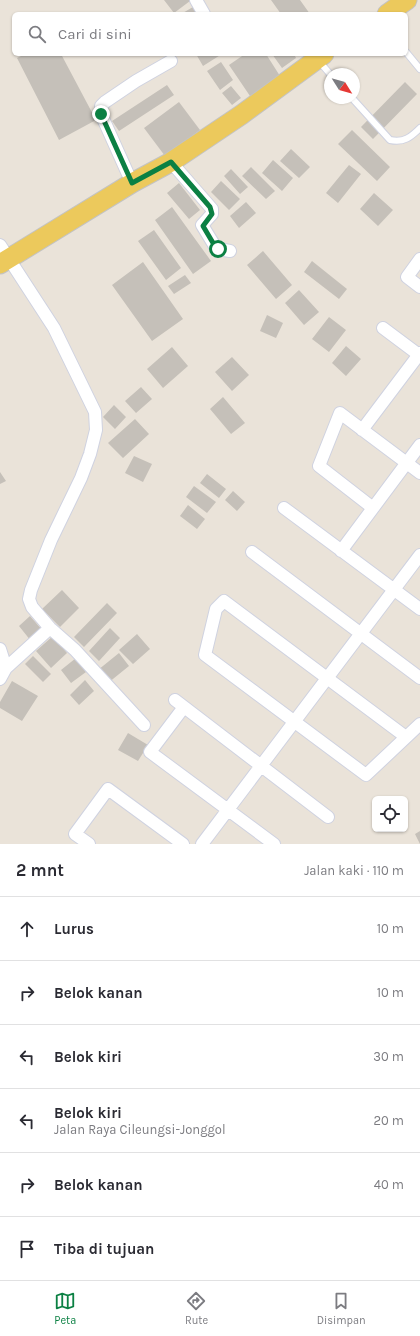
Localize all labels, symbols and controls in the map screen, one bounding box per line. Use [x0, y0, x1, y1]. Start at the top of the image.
search box [12, 12, 408, 56]
icon: search [26, 23, 48, 45]
text: Cari di sini [58, 25, 132, 43]
north arrow [324, 68, 360, 104]
route end [92, 105, 110, 123]
route start [209, 240, 227, 258]
map controls [372, 796, 408, 832]
button: locate [372, 796, 408, 832]
text: 2 mnt [16, 860, 64, 880]
text: Jalan kaki · 110 m [304, 863, 404, 878]
icon: ahead [16, 918, 38, 940]
text: Lurus [54, 920, 94, 938]
text: 10 m [377, 921, 404, 936]
icon: right [16, 982, 38, 1004]
text: Belok kanan [54, 984, 143, 1002]
text: 10 m [377, 985, 404, 1000]
icon: left [16, 1046, 38, 1068]
text: Belok kiri [54, 1048, 122, 1066]
text: 30 m [373, 1049, 404, 1064]
text: Belok kiri [54, 1104, 122, 1122]
icon: left [16, 1110, 38, 1132]
text: 20 m [374, 1113, 404, 1128]
text: Jalan Raya Cileungsi-Jonggol [54, 1122, 226, 1137]
icon: right [16, 1174, 38, 1196]
text: Belok kanan [54, 1176, 143, 1194]
text: 40 m [374, 1177, 404, 1192]
icon: arrive [16, 1238, 38, 1260]
text: Tiba di tujuan [54, 1240, 154, 1258]
tab: Peta [54, 1290, 76, 1327]
tab: Rute [185, 1290, 208, 1327]
tab: Disimpan [317, 1290, 366, 1327]

